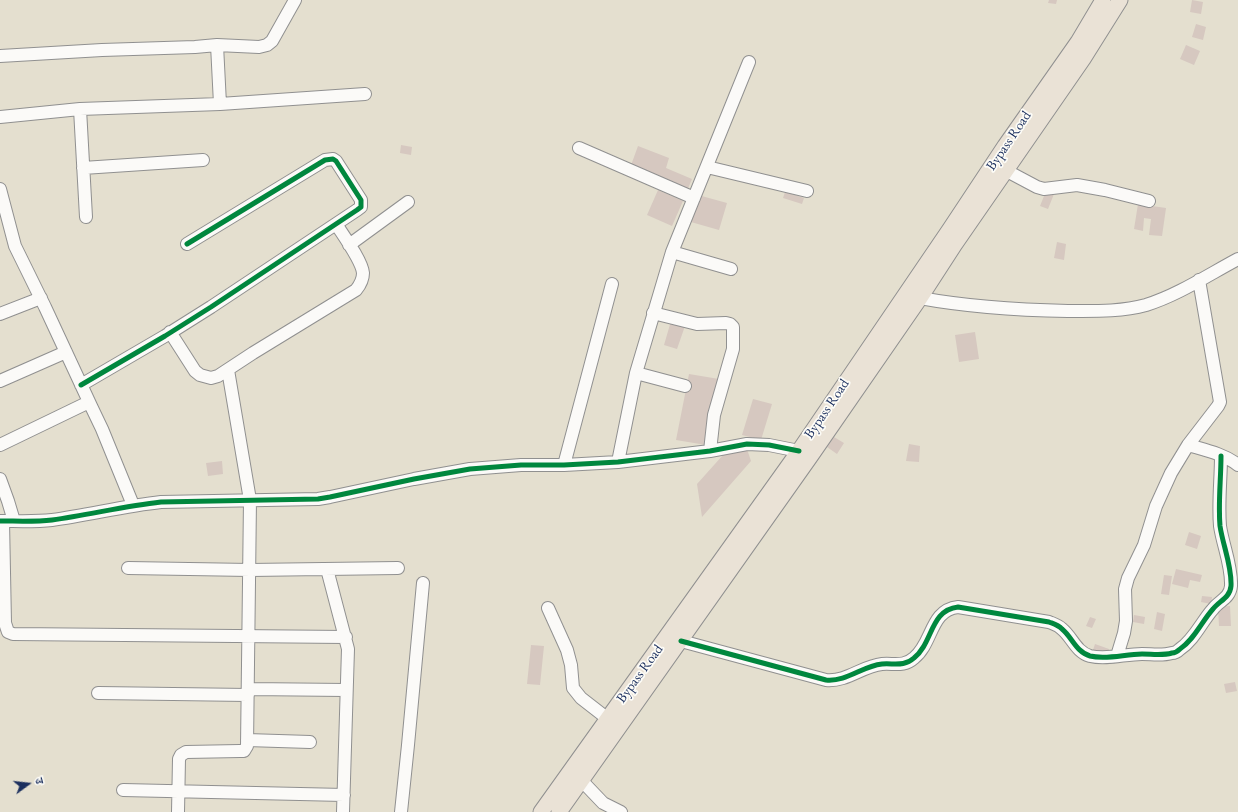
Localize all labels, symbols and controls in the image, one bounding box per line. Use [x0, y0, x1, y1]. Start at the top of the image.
street label: Bypass Road [983, 108, 1035, 174]
street label: Bypass Road [801, 376, 853, 442]
street label: Bypass Road [613, 642, 667, 706]
north arrow [8, 764, 48, 804]
text: उ [32, 776, 47, 785]

